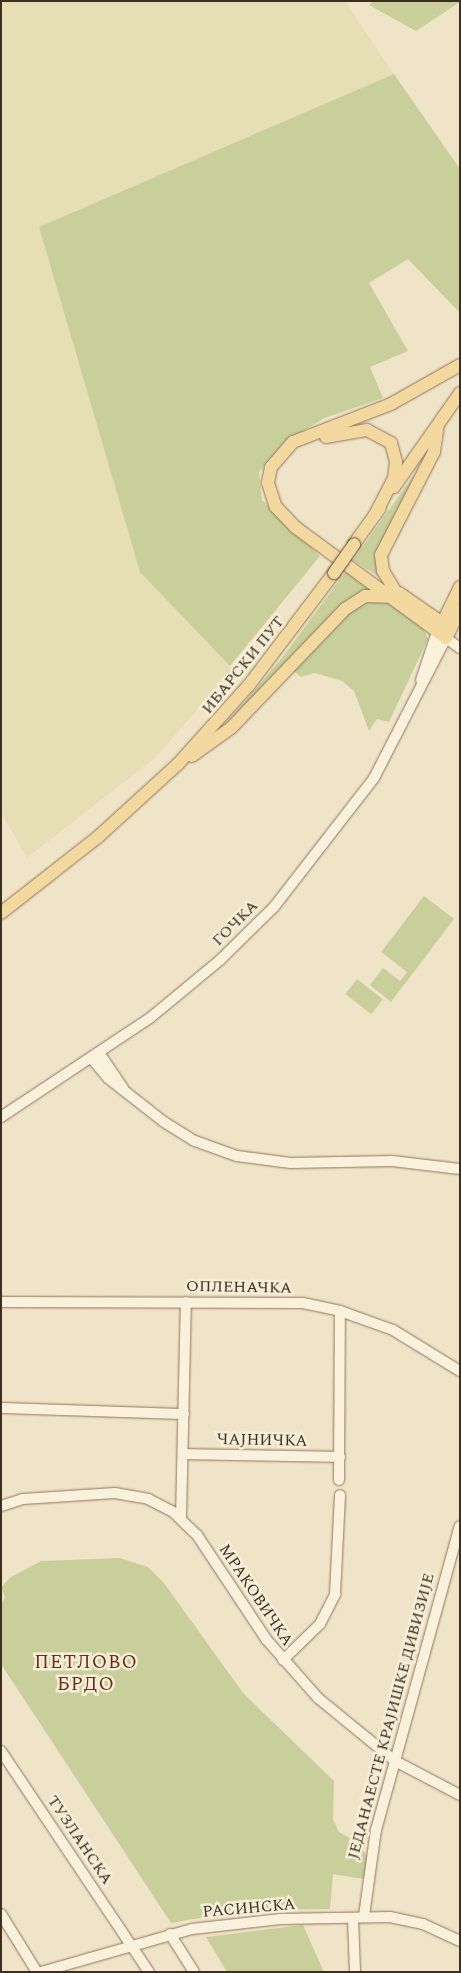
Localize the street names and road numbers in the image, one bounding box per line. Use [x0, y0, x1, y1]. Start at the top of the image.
street label: ИБАРСКИ ПУТ [198, 612, 288, 718]
street label: ГОЧКА [208, 896, 262, 950]
street label: ОПЛЕНАЧКА [186, 1276, 292, 1298]
street label: ЧАЈНИЧКА [217, 1430, 307, 1450]
street label: МРАКОВИЧКА [215, 1540, 297, 1650]
street label: ЈЕДАНАЕСТЕ КРАЈИШКЕ ДИВИЗИЈЕ [344, 1571, 438, 1861]
street label: ТУЗЛАНСКА [43, 1792, 117, 1888]
street label: РАСИНСКА [202, 1894, 296, 1922]

